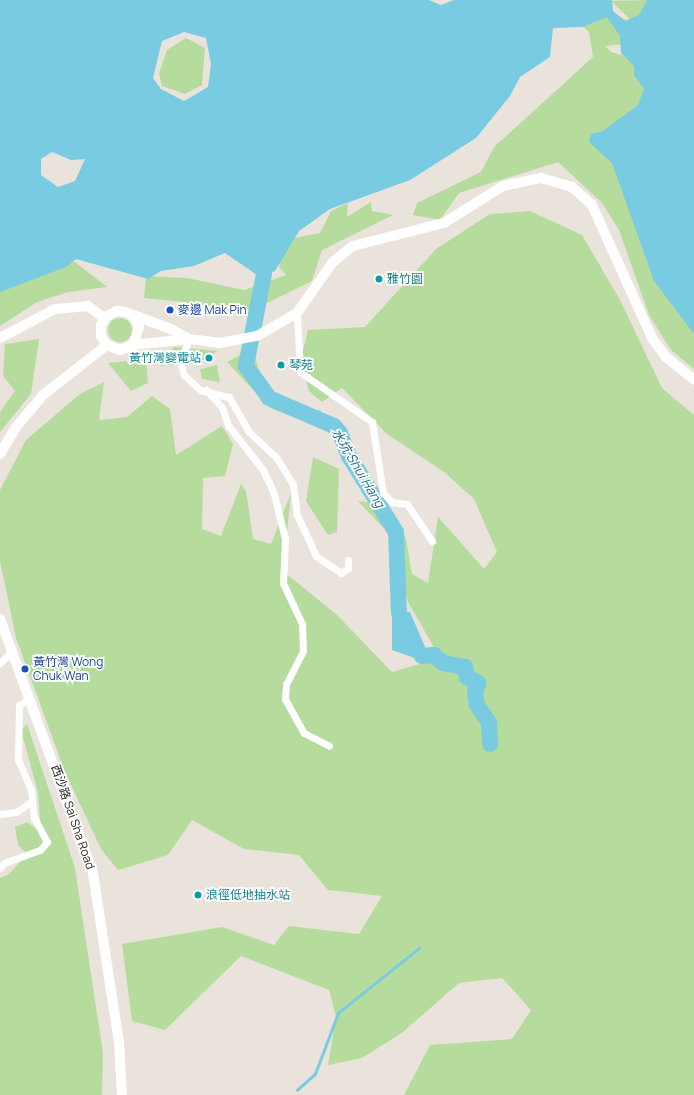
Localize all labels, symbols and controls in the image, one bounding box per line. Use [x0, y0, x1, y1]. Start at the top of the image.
place label: 雅竹園 [387, 272, 423, 286]
marker: 雅竹園 [374, 274, 384, 284]
place label: 麥邊 Mak Pin [178, 303, 247, 317]
marker: 麥邊 Mak Pin [165, 305, 175, 315]
place label: 黃竹灣變電站 [129, 351, 201, 365]
marker: 黃竹灣變電站 [204, 353, 214, 363]
place label: 琴苑 [289, 358, 313, 372]
marker: 琴苑 [276, 360, 286, 370]
water label: 水坑 Shui Hang [328, 426, 388, 510]
place label: 黃竹灣 Wong Chuk Wan [33, 655, 103, 683]
marker: 黃竹灣 Wong Chuk Wan [20, 664, 30, 674]
street label: 西沙路 Sai Sha Road [48, 763, 98, 871]
place label: 浪徑低地抽水站 [206, 888, 290, 902]
marker: 浪徑低地抽水站 [193, 890, 203, 900]

